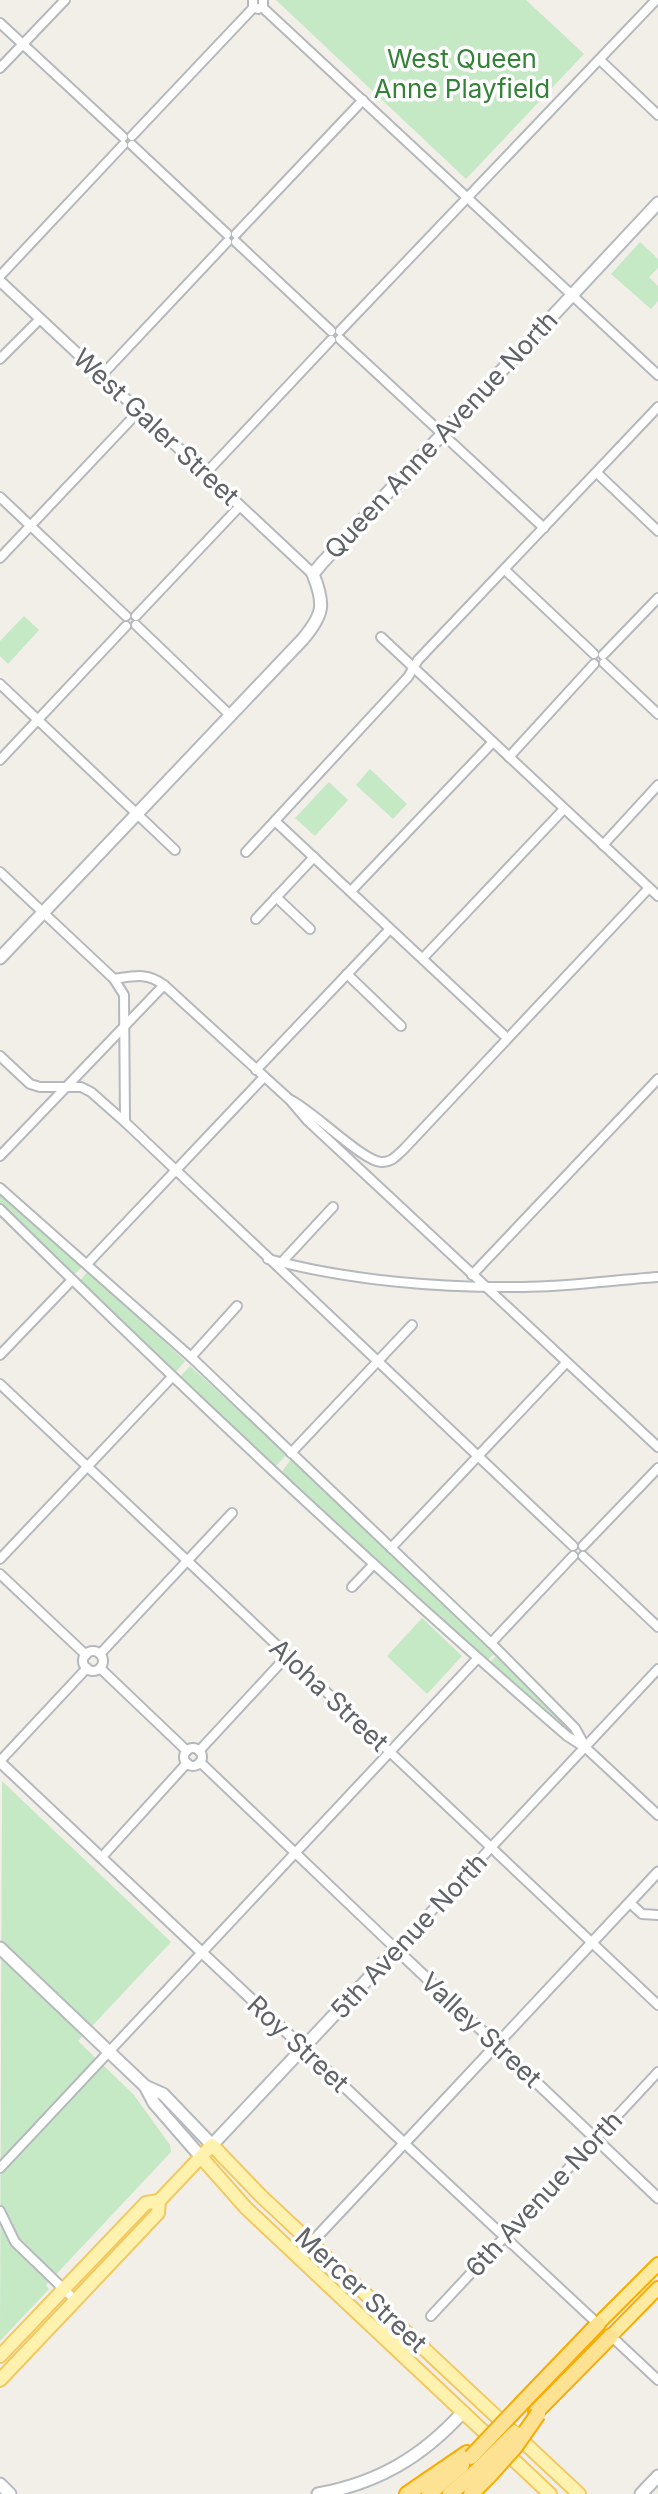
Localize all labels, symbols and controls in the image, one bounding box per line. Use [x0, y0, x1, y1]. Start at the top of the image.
park label: West Queen Anne Playfield [374, 43, 550, 104]
street label: Queen Anne Avenue North [318, 304, 564, 565]
street label: West Galer Street [67, 342, 246, 511]
street label: Aloha Street [264, 1632, 395, 1757]
street label: 5th Avenue North [324, 1847, 493, 2025]
street label: Valley Street [415, 1966, 548, 2093]
street label: Roy Street [241, 1989, 355, 2098]
street label: 6th Avenue North [459, 2104, 628, 2283]
street label: Mercer Street [289, 2221, 434, 2358]

